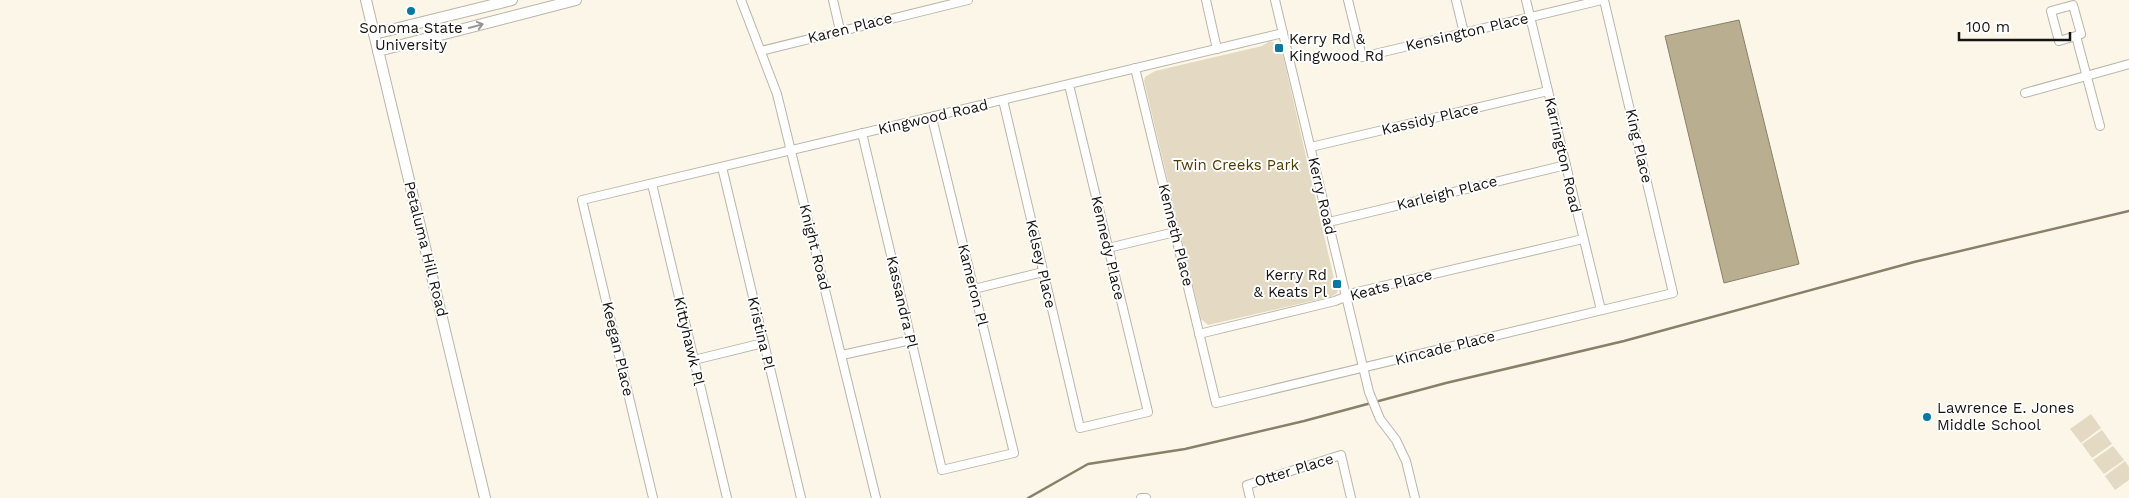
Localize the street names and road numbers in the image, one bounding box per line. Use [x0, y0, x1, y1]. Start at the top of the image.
street label: Karen Place [806, 9, 894, 47]
street label: Kensington Place [1404, 9, 1530, 55]
street label: Kingwood Road [876, 96, 990, 138]
street label: Karrington Road [1541, 96, 1585, 214]
street label: Kassidy Place [1380, 99, 1480, 139]
street label: King Place [1622, 107, 1656, 185]
street label: Kerry Road [1304, 155, 1340, 237]
street label: Karleigh Place [1395, 172, 1499, 214]
street label: Petaluma Hill Road [400, 179, 452, 319]
street label: Kenneth Place [1155, 182, 1197, 288]
street label: Kennedy Place [1087, 194, 1129, 302]
street label: Knight Road [796, 202, 834, 292]
street label: Kelsey Place [1022, 218, 1060, 310]
street label: Kameron Pl [954, 242, 992, 328]
street label: Kassandra Pl [883, 254, 921, 350]
street label: Keats Place [1348, 265, 1434, 305]
street label: Kittyhawk Pl [670, 295, 708, 387]
street label: Kristina Pl [744, 295, 778, 372]
street label: Keegan Place [598, 300, 638, 398]
street label: Kincade Place [1393, 327, 1497, 369]
street label: Otter Place [1252, 449, 1336, 491]

